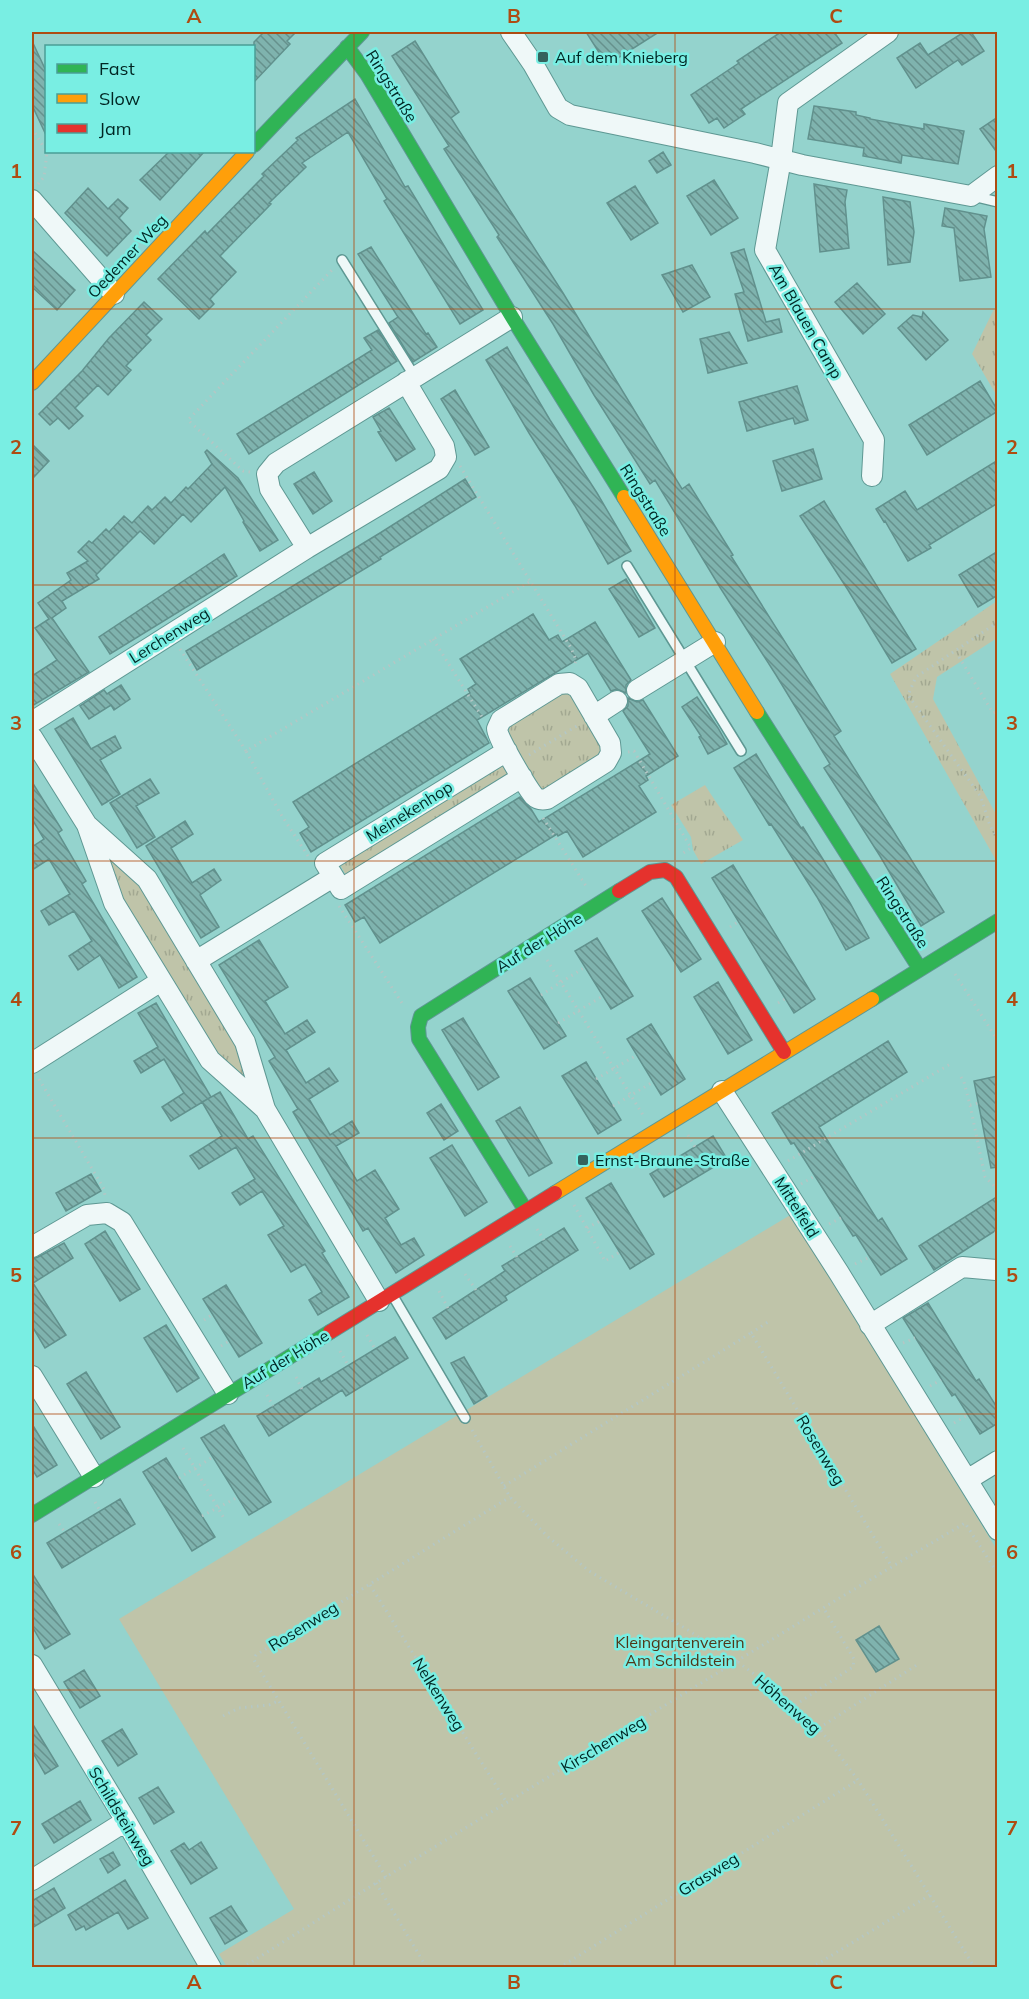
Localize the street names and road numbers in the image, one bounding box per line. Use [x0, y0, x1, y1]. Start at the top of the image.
street label: Ringstraße [362, 46, 422, 126]
street label: Oedemer Weg [83, 210, 171, 302]
street label: Am Blauen Camp [765, 260, 847, 382]
street label: Ringstraße [616, 460, 676, 540]
street label: Lerchenweg [125, 603, 213, 667]
street label: Meinekenhop [362, 776, 456, 846]
street label: Ringstraße [872, 872, 934, 952]
street label: Auf der Höhe [492, 907, 586, 977]
street label: Mittelfeld [770, 1173, 824, 1241]
street label: Auf der Höhe [238, 1325, 332, 1393]
street label: Rosenweg [792, 1411, 850, 1489]
street label: Rosenweg [265, 1597, 341, 1655]
street label: Nelkenweg [409, 1654, 469, 1734]
street label: Höhenweg [751, 1670, 825, 1738]
street label: Kirschenweg [557, 1711, 649, 1777]
street label: Schildsteinweg [85, 1763, 159, 1869]
street label: Grasweg [674, 1848, 742, 1900]

